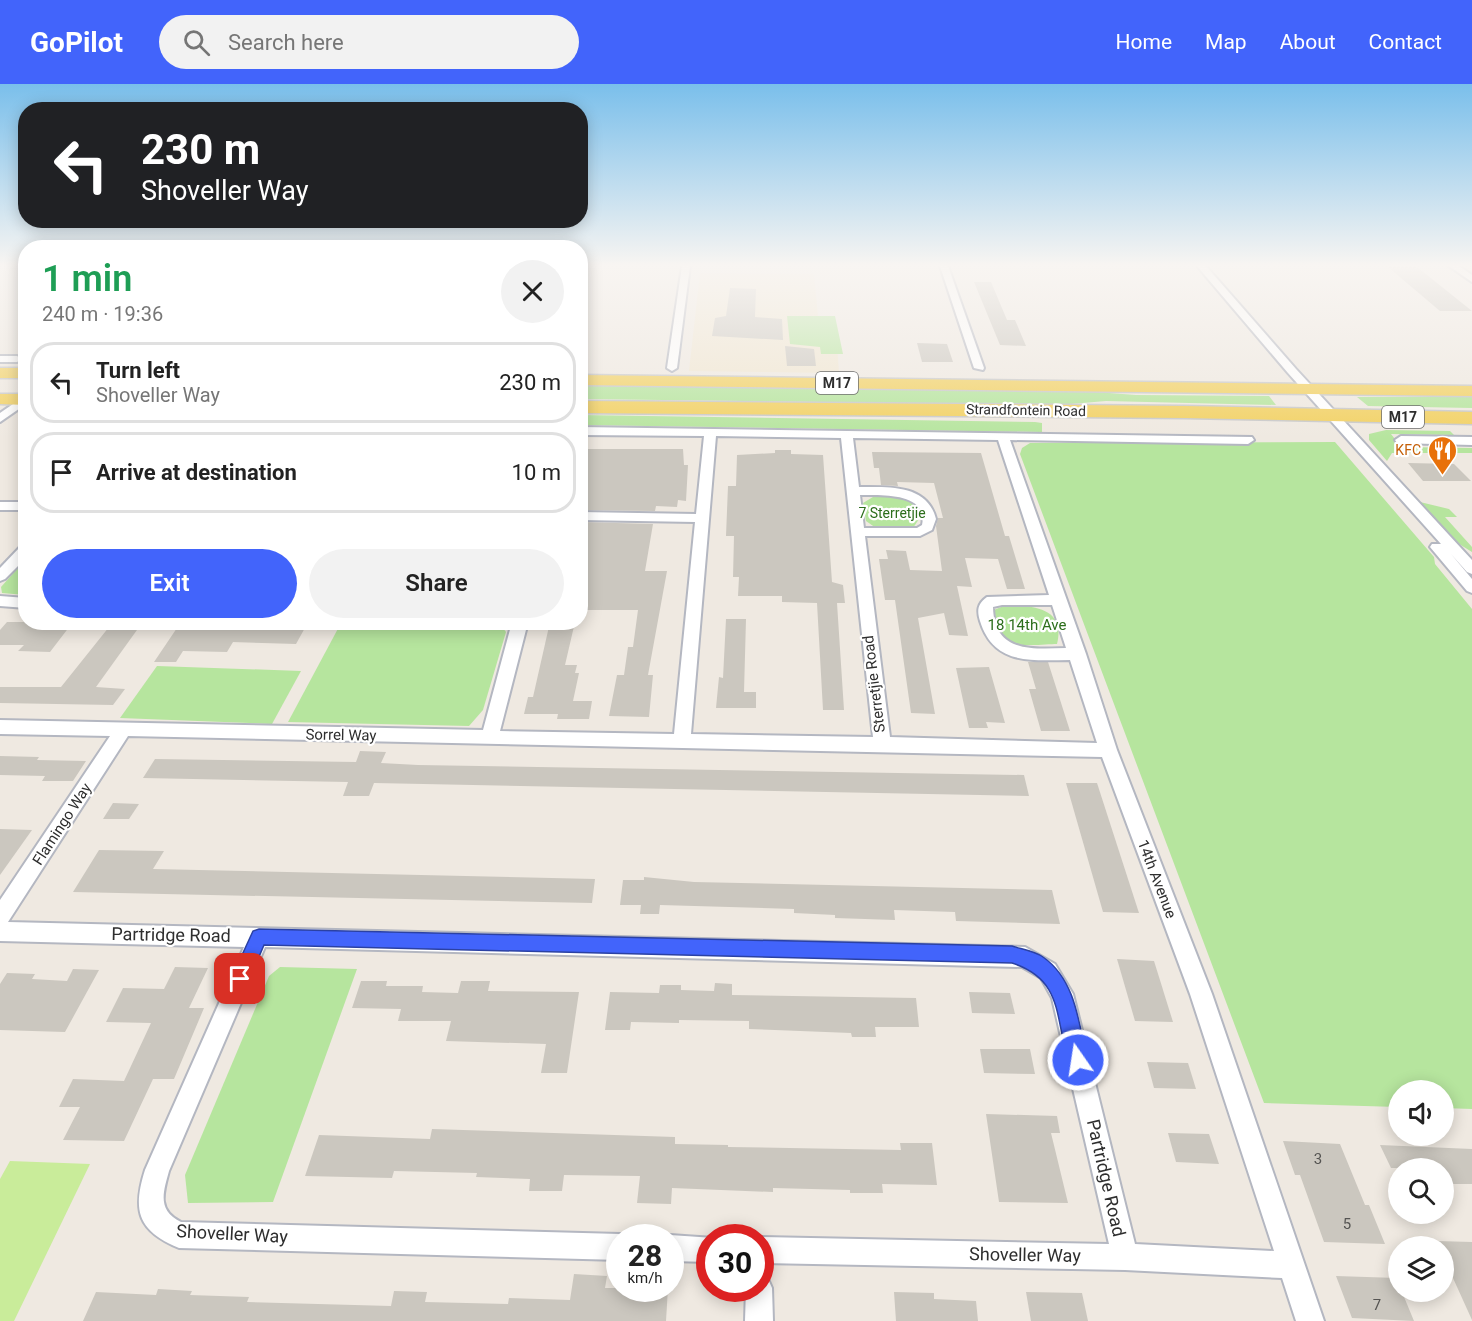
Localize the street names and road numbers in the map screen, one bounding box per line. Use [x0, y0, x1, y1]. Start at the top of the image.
road number: M17 [816, 372, 858, 394]
street label: Strandfontein Road [966, 401, 1086, 419]
road number: M17 [1382, 406, 1424, 428]
street label: Sterretjie Road [859, 634, 889, 734]
street label: Sorrel Way [305, 725, 377, 745]
street label: Flamingo Way [29, 780, 95, 868]
street label: 14th Avenue [1134, 837, 1180, 921]
street label: Partridge Road [111, 923, 231, 946]
street label: Partridge Road [1083, 1117, 1130, 1238]
street label: Shoveller Way [176, 1220, 289, 1247]
street label: Shoveller Way [969, 1243, 1081, 1266]

